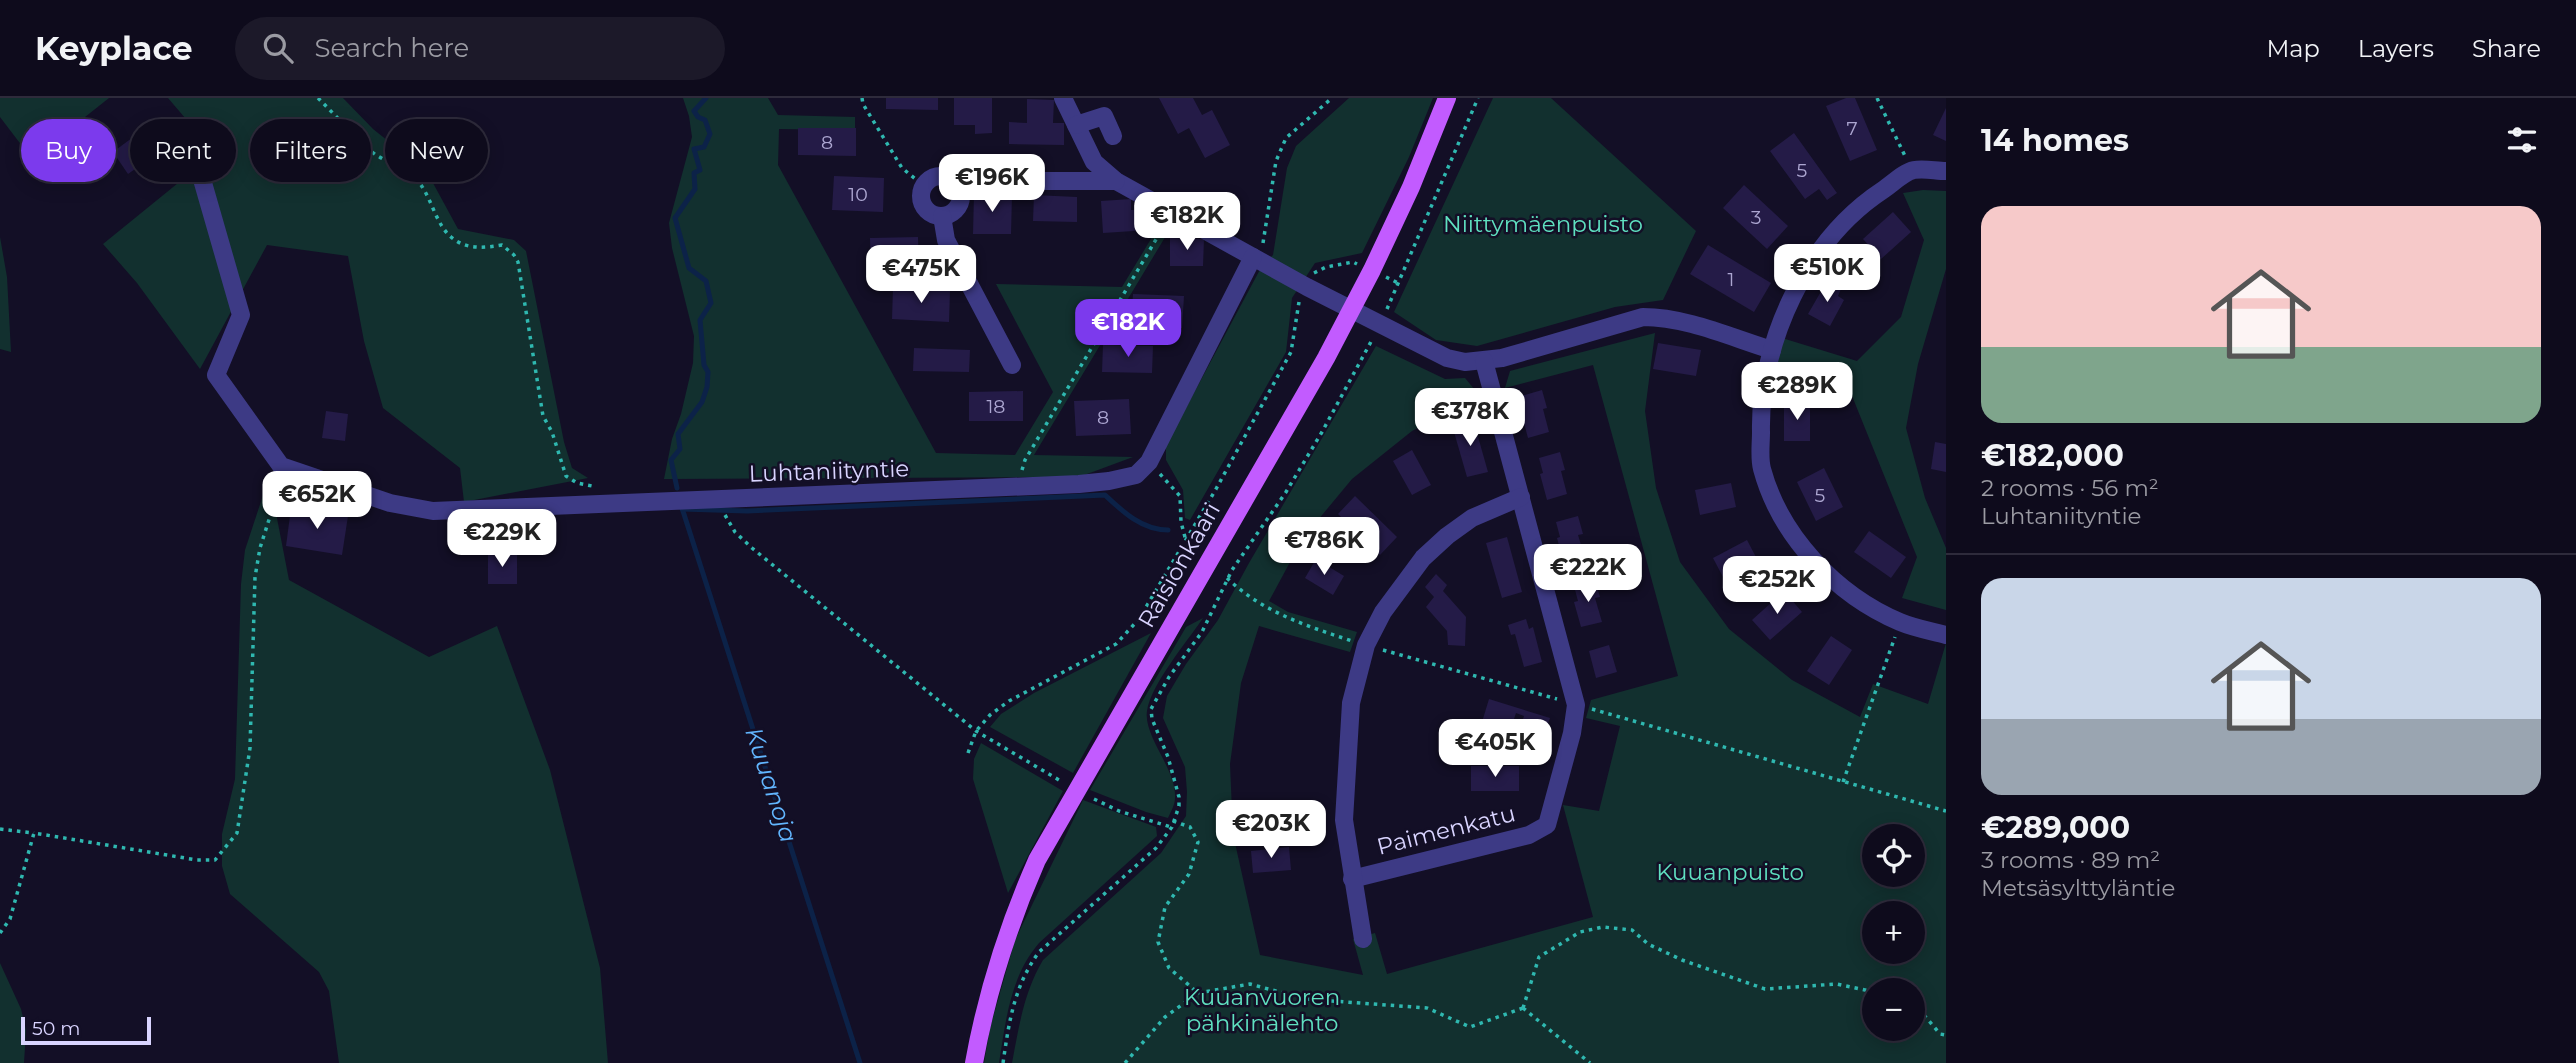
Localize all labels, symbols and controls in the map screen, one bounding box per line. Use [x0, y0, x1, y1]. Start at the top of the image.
search box [235, 17, 725, 80]
text: Keyplace [35, 28, 193, 68]
icon: search [259, 29, 297, 67]
text: Search here [315, 32, 469, 64]
text: Map [2266, 34, 2320, 63]
text: Layers [2358, 34, 2434, 63]
text: Share [2472, 34, 2541, 63]
house number: 7 [1846, 117, 1858, 140]
chip: Buy [21, 119, 116, 182]
chip: Rent [130, 119, 236, 182]
chip: Filters [250, 119, 371, 182]
chip: New [385, 119, 488, 182]
icon: filters [2503, 121, 2541, 159]
text: 14 homes [1981, 122, 2129, 159]
house number: 8 [821, 131, 833, 154]
pin: €196K [943, 155, 1041, 214]
house number: 5 [1797, 159, 1808, 182]
text: €196K [955, 163, 1029, 191]
house number: 10 [848, 183, 868, 206]
pin: €182K [1138, 192, 1236, 252]
text: €182K [1150, 201, 1224, 229]
house number: 3 [1751, 206, 1761, 229]
park label: Niittymäenpuisto [1443, 210, 1643, 238]
pin: €510K [1778, 244, 1876, 304]
pin: €475K [872, 246, 970, 305]
icon: home [2198, 251, 2324, 377]
text: €510K [1790, 253, 1864, 281]
text: €475K [882, 254, 960, 282]
house number: 1 [1728, 268, 1734, 291]
pin: €182K [1079, 300, 1177, 359]
text: €182K [1091, 308, 1165, 336]
pin: €289K [1748, 362, 1846, 422]
text: €289K [1758, 371, 1837, 399]
pin: €378K [1421, 388, 1519, 448]
house number: 18 [987, 395, 1005, 418]
text: €378K [1431, 397, 1509, 425]
house number: 8 [1097, 406, 1109, 429]
text: €182,000 [1981, 437, 2124, 474]
street label: Luhtaniityntie [748, 454, 910, 488]
pin: €652K [268, 472, 366, 531]
text: 2 rooms · 56 m² [1981, 474, 2159, 502]
text: €652K [278, 480, 356, 508]
house number: 5 [1815, 484, 1826, 507]
street label: Raisionkaari [1132, 498, 1226, 632]
text: Luhtaniityntie [1981, 502, 2142, 530]
pin: €229K [453, 510, 551, 569]
text: €229K [463, 518, 541, 546]
pin: €786K [1275, 518, 1373, 577]
text: €786K [1284, 526, 1364, 554]
pin: €222K [1539, 545, 1637, 604]
text: €222K [1550, 553, 1626, 581]
pin: €252K [1728, 556, 1826, 616]
text: €252K [1739, 565, 1815, 593]
icon: home [2198, 623, 2324, 749]
pin: €405K [1446, 720, 1544, 779]
water label: Kuuanoja [739, 724, 804, 846]
text: €405K [1455, 728, 1535, 756]
street label: Paimenkatu [1374, 799, 1518, 861]
pin: €203K [1222, 800, 1320, 860]
text: €203K [1232, 809, 1310, 837]
text: €289,000 [1981, 809, 2130, 846]
map controls [1862, 824, 1925, 1041]
button: locate [1862, 824, 1925, 887]
text: 3 rooms · 89 m² [1981, 846, 2160, 874]
park label: Kuuanpuisto [1656, 858, 1804, 886]
text: Metsäsylttyläntie [1981, 874, 2175, 902]
button: + [1862, 901, 1925, 964]
button: − [1862, 978, 1925, 1041]
park label: Kuuanvuoren pähkinälehto [1184, 983, 1340, 1037]
scale bar [21, 1014, 150, 1046]
text: 50 m [32, 1017, 80, 1040]

